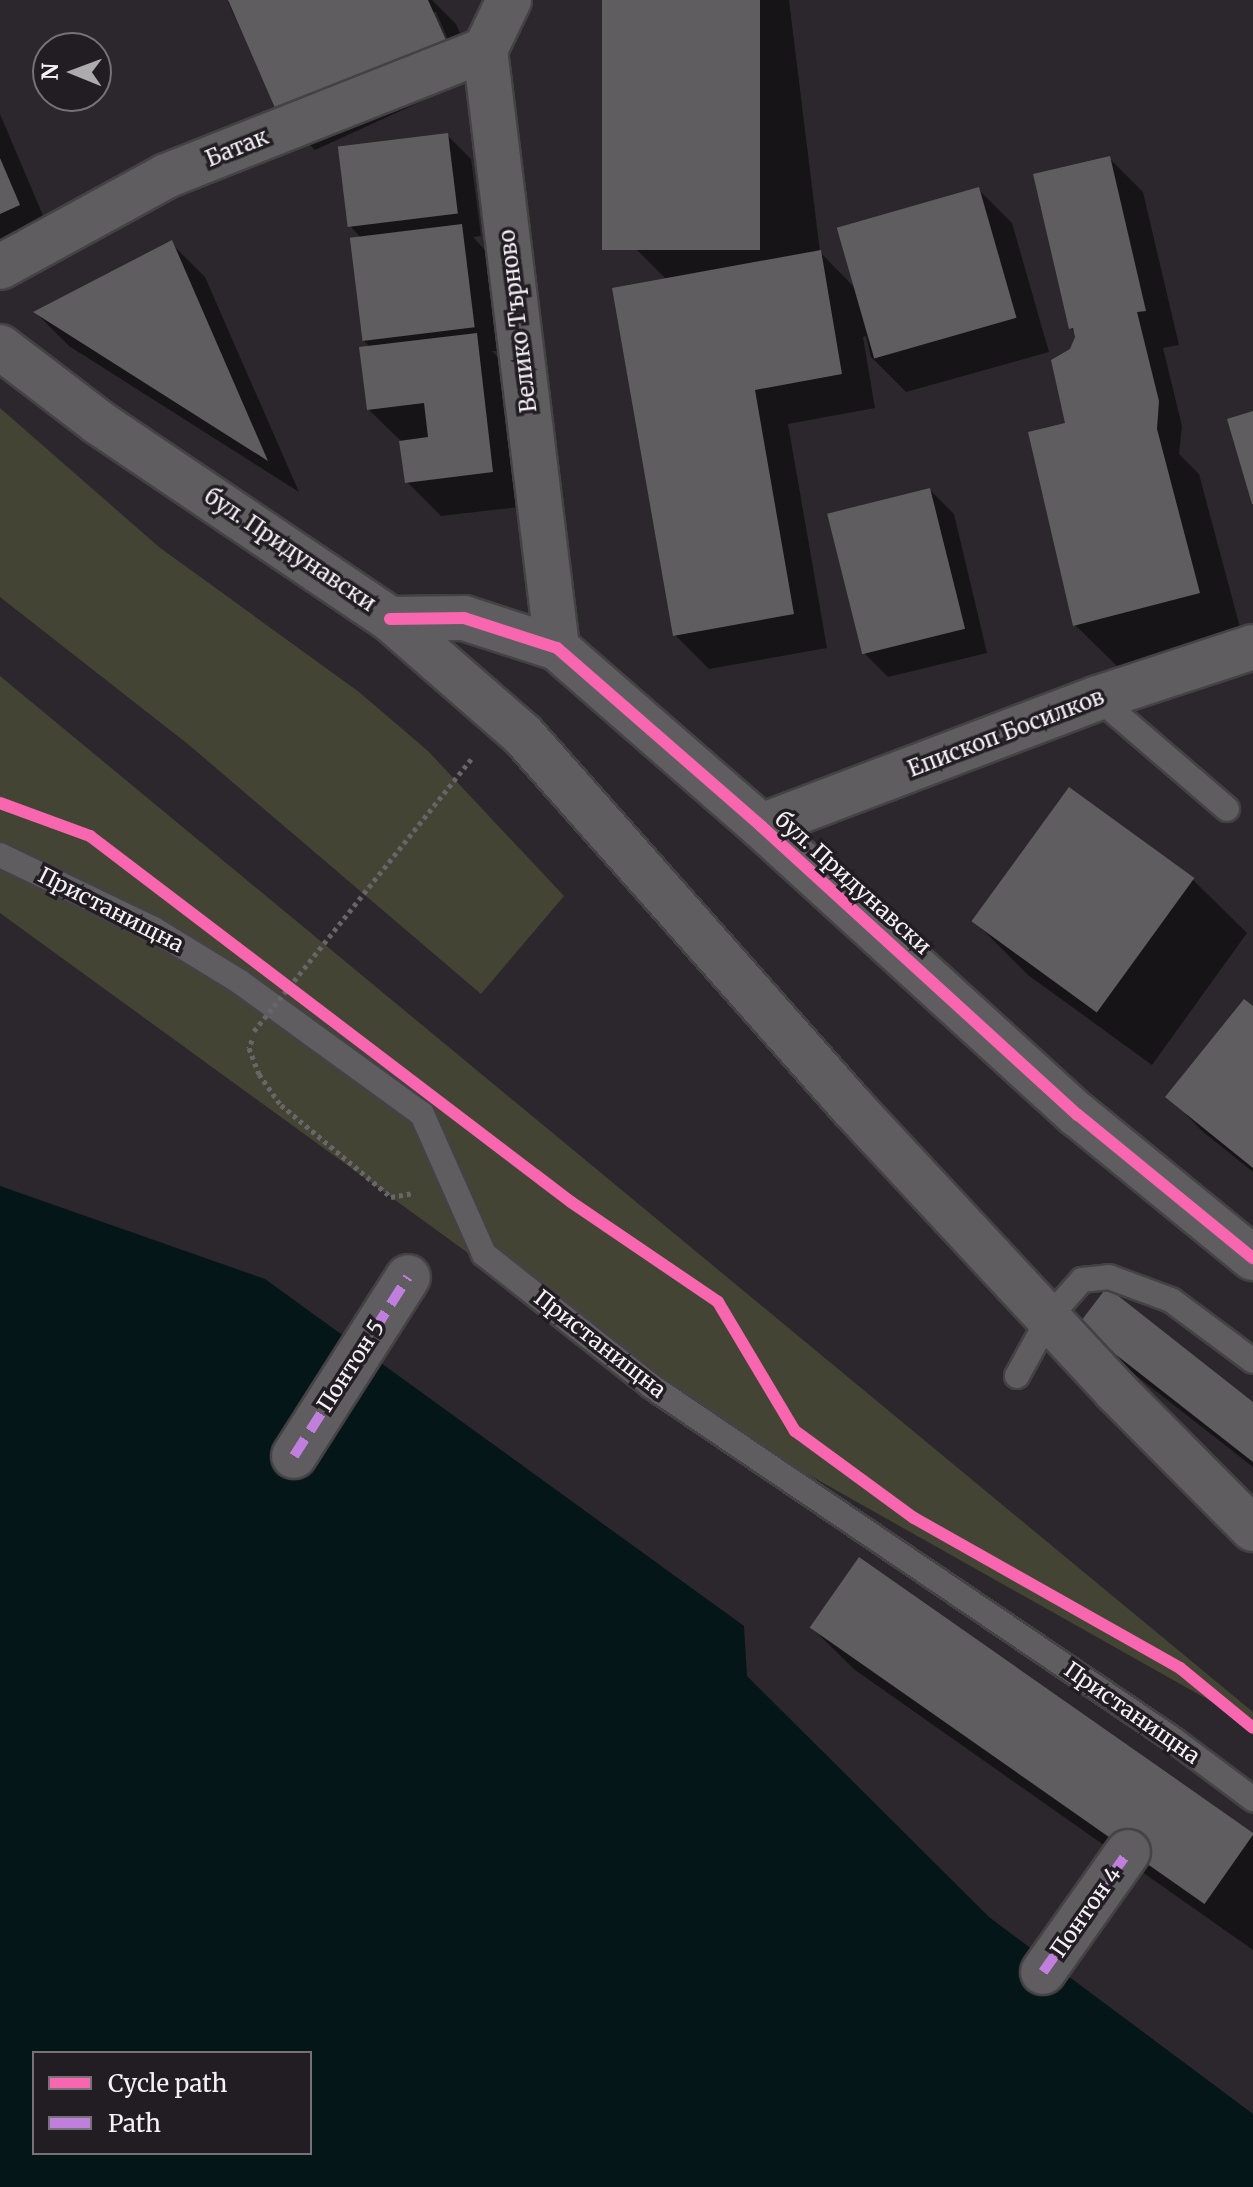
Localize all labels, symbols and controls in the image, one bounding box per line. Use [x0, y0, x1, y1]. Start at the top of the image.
north arrow [32, 32, 112, 112]
text: N [36, 63, 64, 81]
street label: Батак [202, 123, 272, 173]
street label: Велико Търново [494, 228, 542, 414]
street label: бул. Придунавски [199, 483, 381, 617]
street label: Епископ Босилков [904, 683, 1108, 783]
street label: бул. Придунавски [770, 806, 936, 960]
street label: Пристанищна [34, 862, 188, 958]
street label: Пристанищна [529, 1284, 671, 1404]
street label: Понтон 5 [312, 1315, 390, 1417]
street label: Пристанищна [1059, 1656, 1205, 1770]
street label: Понтон 4 [1045, 1862, 1127, 1962]
legend [32, 2051, 312, 2155]
text: Cycle path [108, 2068, 227, 2099]
text: Path [108, 2108, 161, 2139]

